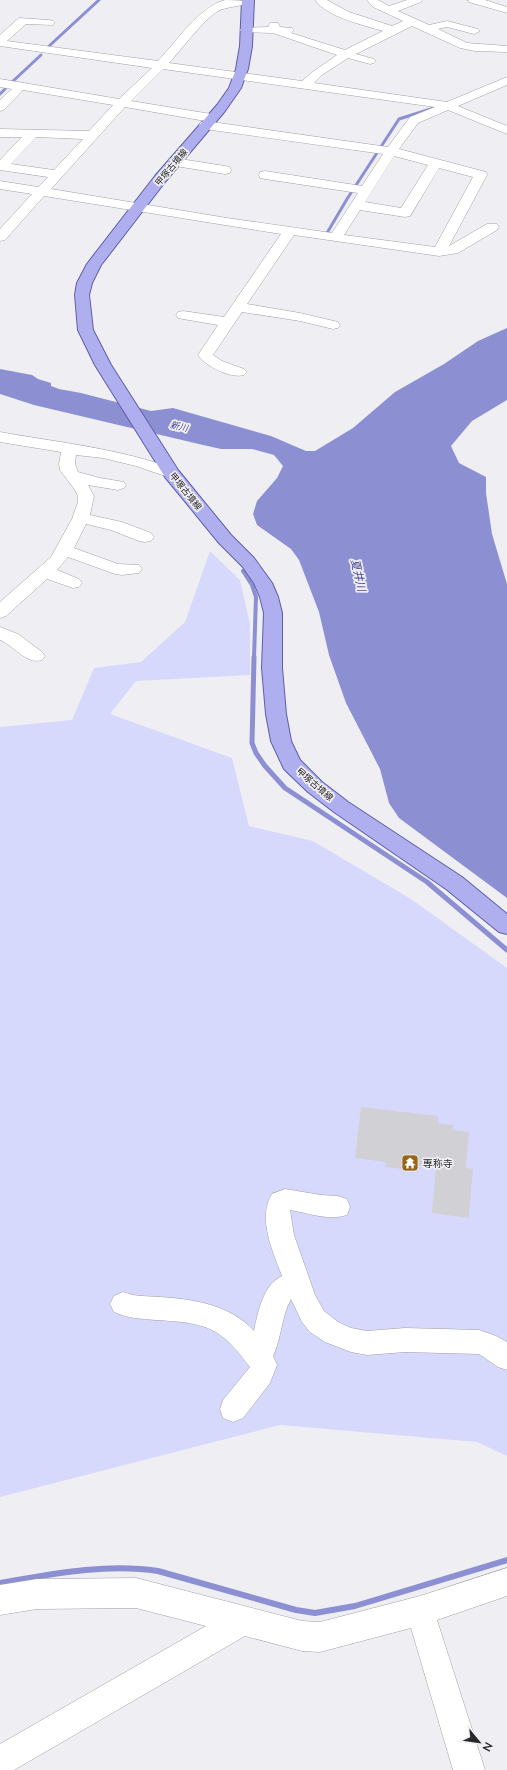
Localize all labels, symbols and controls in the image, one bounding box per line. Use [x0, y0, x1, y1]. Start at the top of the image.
street label: 甲塚古墳線 [152, 145, 190, 188]
water label: 新川 [169, 419, 190, 434]
street label: 甲塚古墳線 [168, 470, 205, 513]
water label: 夏井川 [349, 557, 369, 594]
street label: 甲塚古墳線 [294, 765, 336, 804]
temple icon: 専称寺 [400, 1153, 420, 1173]
place label: 専称寺 [423, 1157, 453, 1169]
north arrow [459, 1722, 499, 1762]
text: N [480, 1740, 496, 1754]

